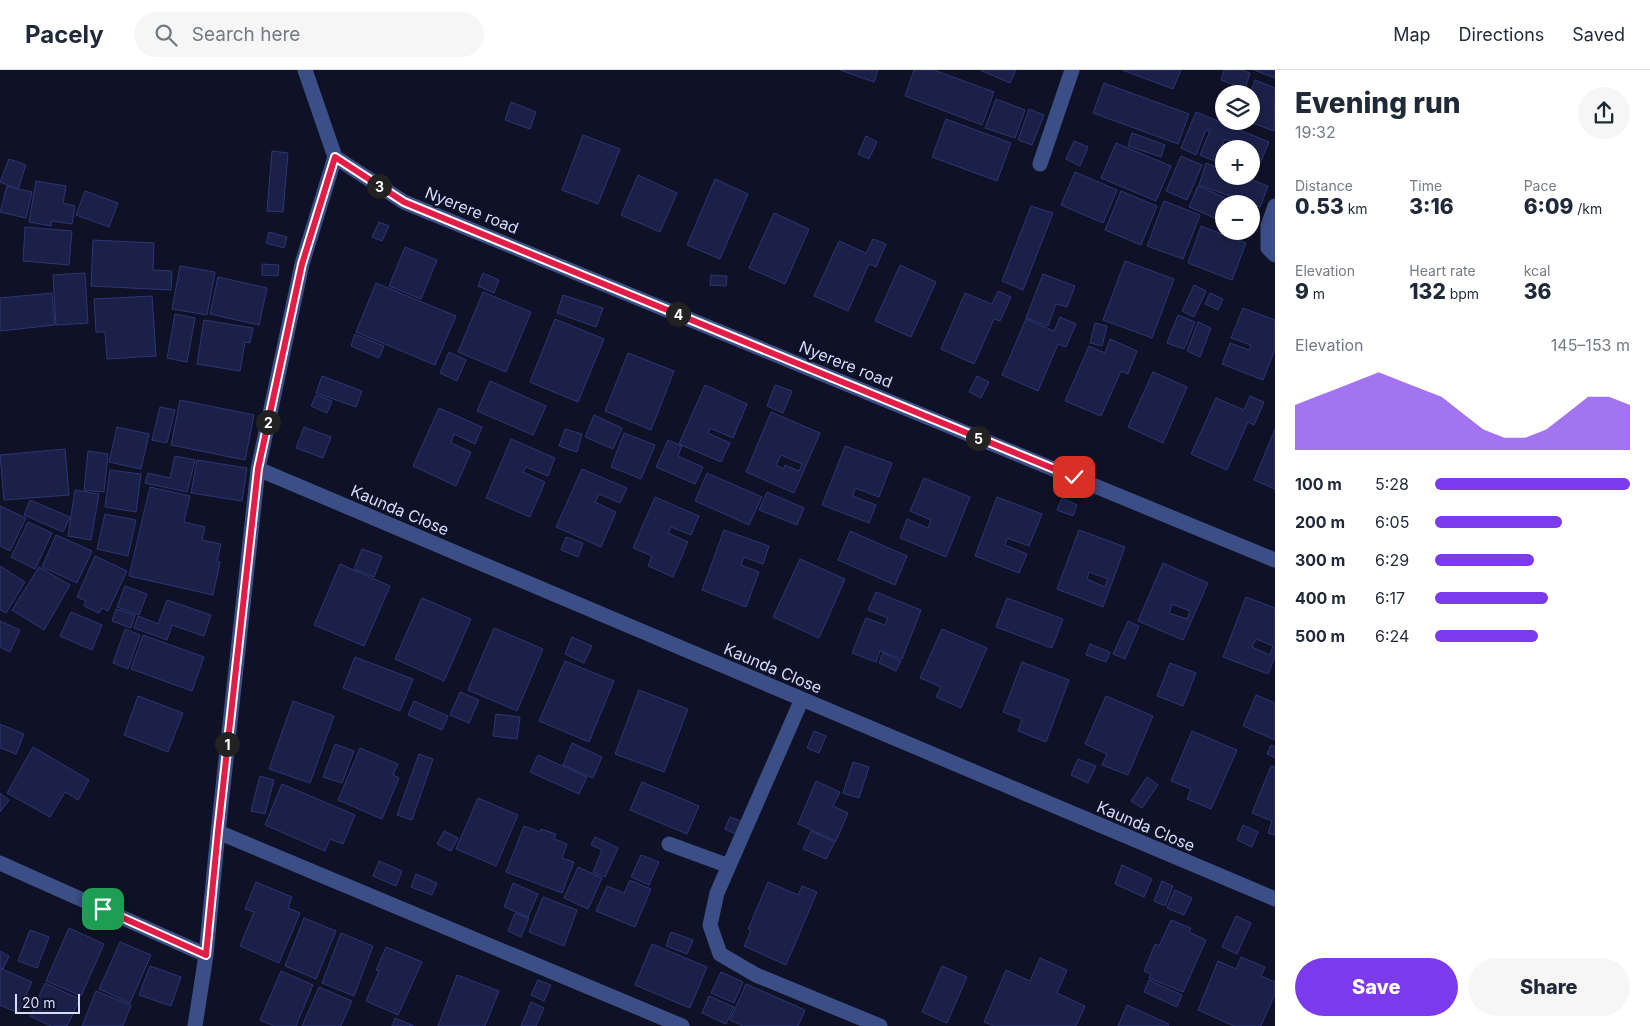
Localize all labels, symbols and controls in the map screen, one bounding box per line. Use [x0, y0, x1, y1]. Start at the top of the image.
search box [134, 12, 484, 57]
text: Pacely [25, 20, 104, 49]
icon: search [152, 21, 180, 49]
text: Search here [192, 23, 300, 46]
text: Map [1393, 24, 1431, 45]
text: Directions [1459, 24, 1544, 45]
text: Saved [1572, 24, 1625, 45]
map controls [1215, 85, 1260, 240]
button: layers [1215, 85, 1260, 130]
text: Evening run [1295, 86, 1461, 120]
button: share [1578, 87, 1630, 139]
text: 19:32 [1295, 122, 1336, 142]
button: + [1215, 140, 1260, 185]
pin: 3 [366, 174, 392, 198]
text: Distance [1295, 177, 1353, 194]
text: Time [1409, 177, 1442, 194]
text: Pace [1524, 177, 1557, 194]
text: 3 [375, 178, 384, 195]
street label: Nyerere road [422, 182, 522, 238]
text: 0.53 [1295, 194, 1344, 219]
text: 3:16 [1409, 194, 1454, 219]
text: 6:09 [1524, 194, 1573, 219]
button: − [1215, 195, 1260, 240]
text: km [1344, 200, 1368, 217]
text: /km [1573, 200, 1602, 217]
text: Elevation [1295, 262, 1355, 279]
text: Heart rate [1409, 262, 1476, 279]
text: kcal [1524, 262, 1550, 279]
text: 9 [1295, 279, 1309, 304]
text: 132 [1409, 279, 1446, 304]
text: 36 [1524, 279, 1551, 304]
text: m [1309, 285, 1325, 302]
text: bpm [1446, 285, 1479, 302]
pin: 4 [666, 302, 690, 326]
text: 4 [674, 306, 683, 323]
text: Elevation [1295, 335, 1364, 355]
text: 145–153 m [1551, 335, 1630, 355]
street label: Nyerere road [796, 336, 896, 392]
pin: 2 [256, 410, 280, 434]
text: 2 [264, 414, 273, 431]
pin: 5 [966, 426, 990, 450]
text: 5 [974, 430, 983, 447]
pin [1053, 456, 1095, 498]
icon: check [1060, 463, 1088, 491]
text: 100 m [1295, 474, 1342, 494]
text: 5:28 [1375, 474, 1409, 494]
street label: Kaunda Close [348, 480, 452, 540]
text: 200 m [1295, 512, 1345, 532]
text: 6:05 [1375, 512, 1409, 532]
text: 300 m [1295, 550, 1345, 570]
text: 6:29 [1375, 550, 1409, 570]
text: 400 m [1295, 588, 1346, 608]
text: 6:17 [1375, 588, 1405, 608]
text: 500 m [1295, 626, 1345, 646]
text: 6:24 [1375, 626, 1409, 646]
street label: Kaunda Close [721, 638, 825, 698]
pin: 1 [214, 732, 240, 756]
text: 1 [224, 736, 231, 753]
street label: Kaunda Close [1094, 796, 1198, 856]
pin [82, 888, 124, 930]
icon: arrive [89, 895, 117, 923]
button: Save [1295, 958, 1458, 1016]
button: Share [1468, 958, 1630, 1016]
scale bar [15, 991, 80, 1014]
text: 20 m [22, 994, 56, 1011]

